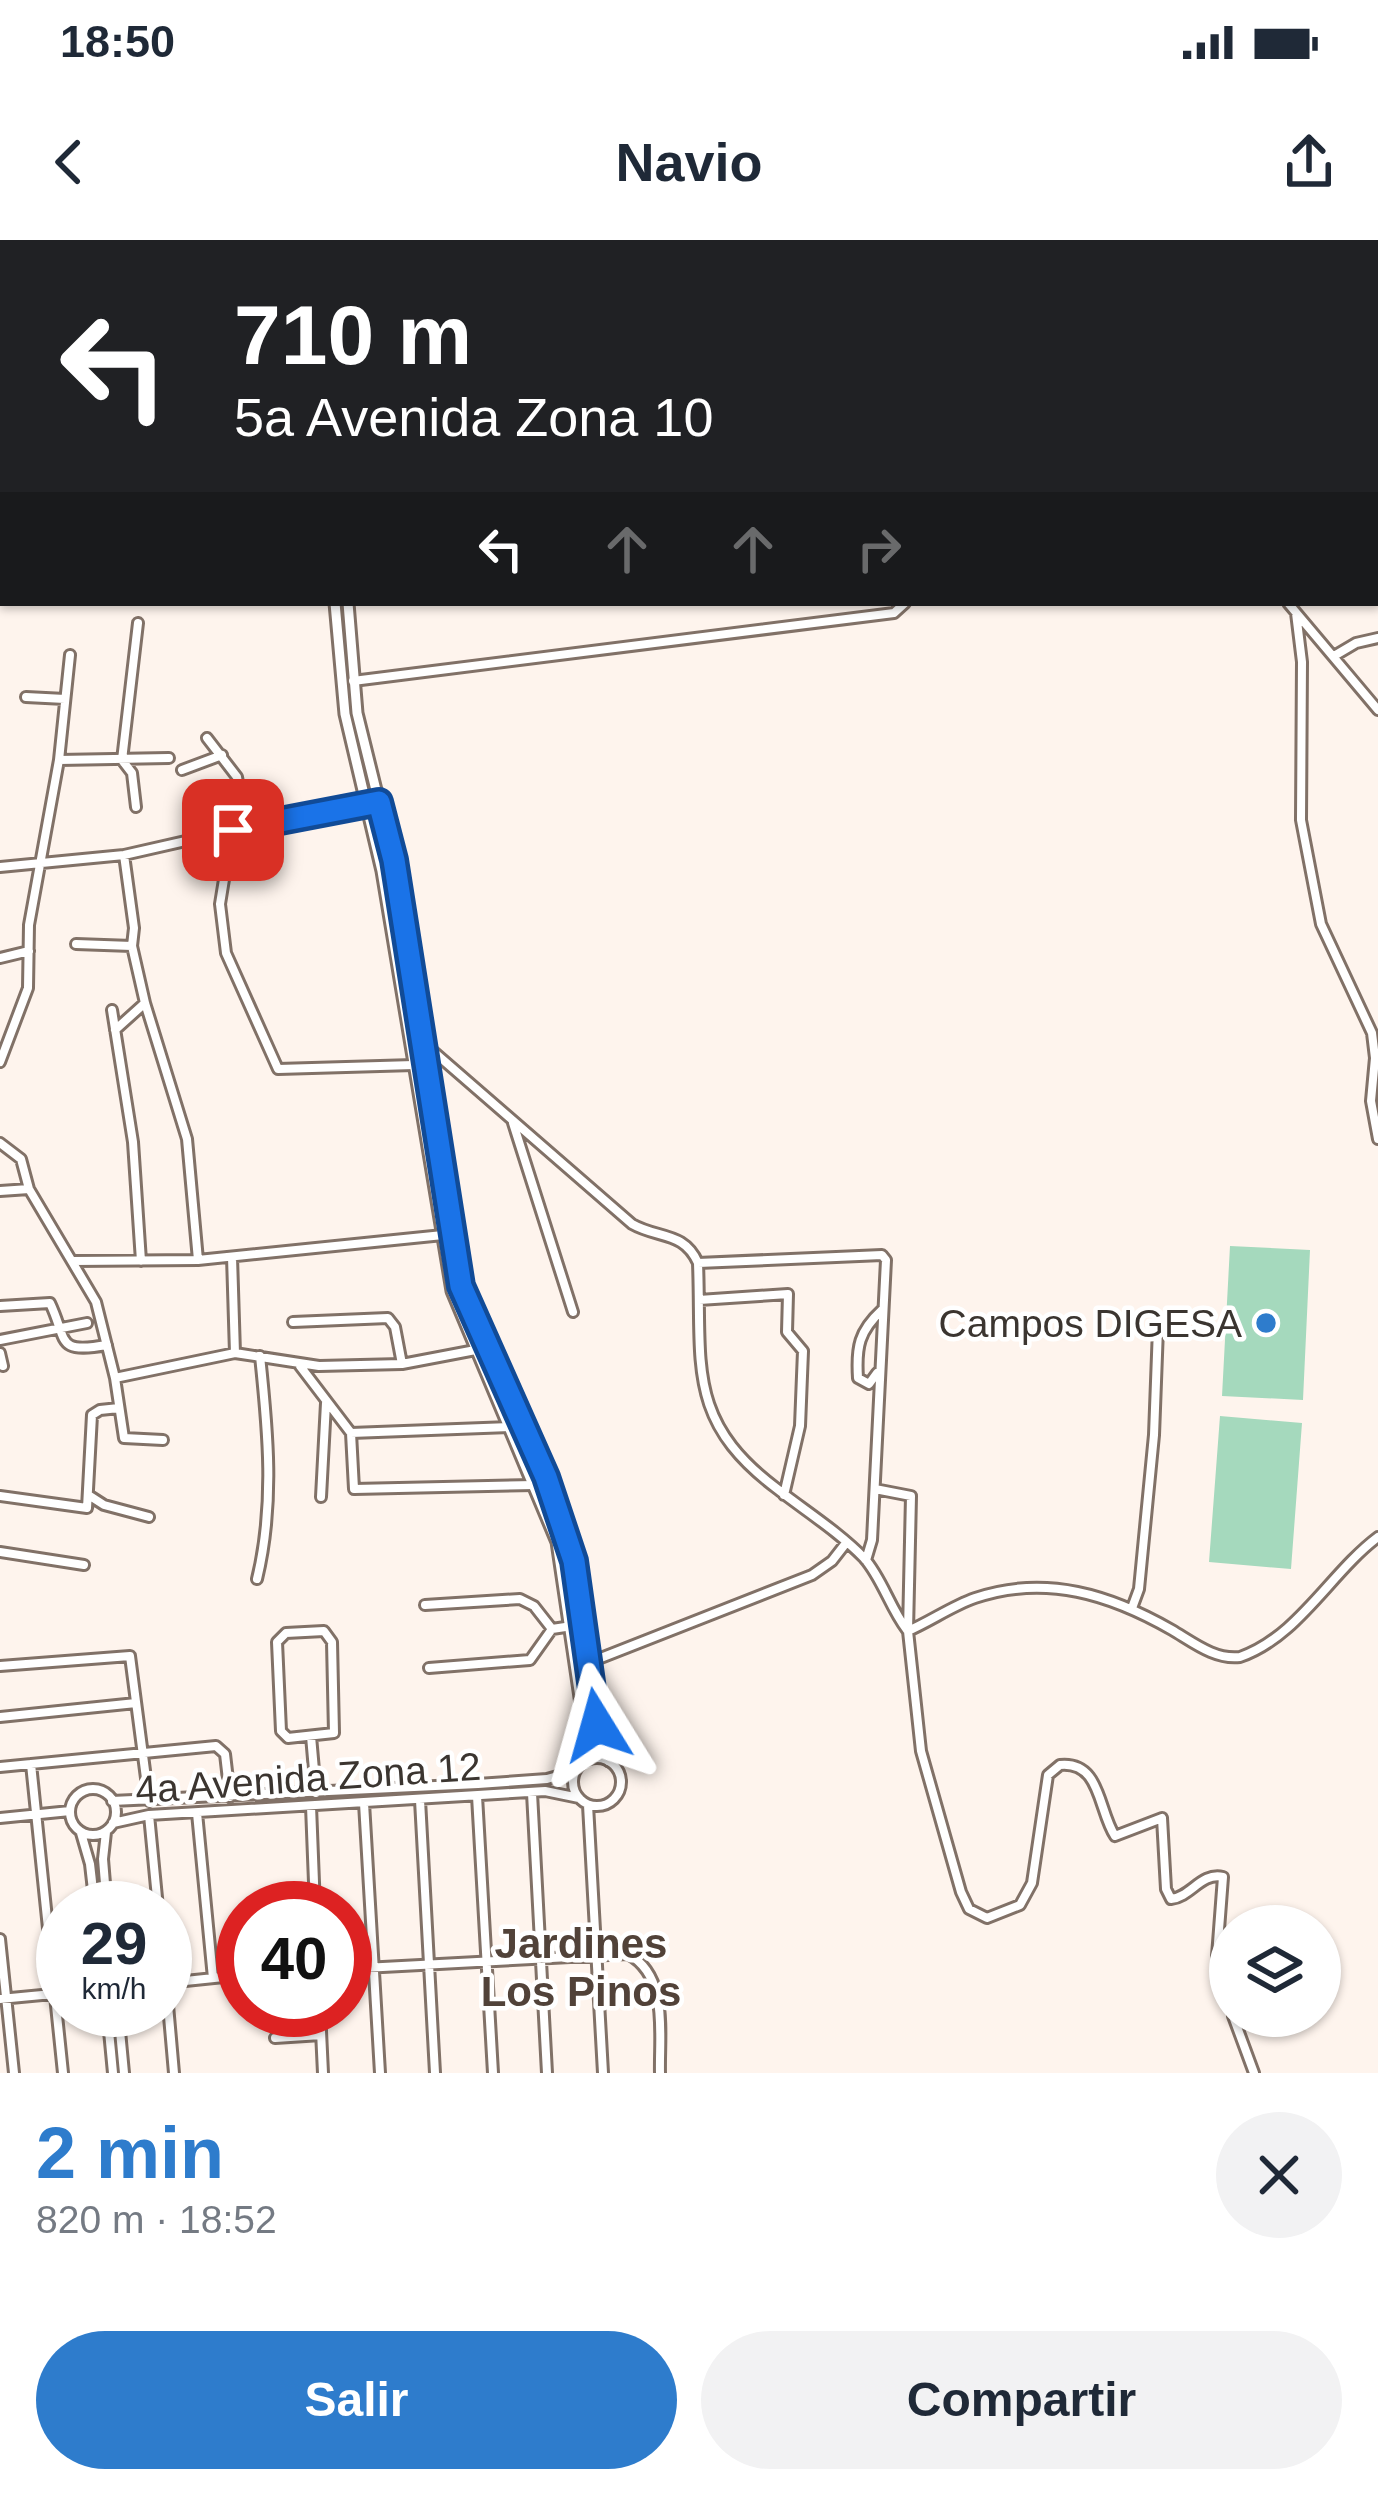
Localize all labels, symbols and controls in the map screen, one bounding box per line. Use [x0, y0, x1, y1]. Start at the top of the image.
text: 18:50 [60, 16, 175, 67]
icon: back [36, 129, 102, 195]
icon: share [1276, 129, 1342, 195]
text: Navio [615, 132, 763, 192]
icon: left [36, 288, 192, 444]
text: 710 m [234, 288, 472, 382]
text: 5a Avenida Zona 10 [234, 387, 713, 447]
icon: left [468, 516, 534, 582]
icon: ahead [594, 516, 660, 582]
icon: ahead [720, 516, 786, 582]
icon: right [846, 516, 912, 582]
pin [182, 779, 284, 881]
icon: arrive [200, 797, 266, 863]
place label: Campos DIGESA [939, 1302, 1242, 1345]
marker: Campos DIGESA [1253, 1310, 1279, 1336]
position arrow [534, 1662, 660, 1788]
street label: 4a Avenida Zona 12 [134, 1744, 482, 1812]
speed limit sign: 40 [216, 1881, 372, 2037]
map controls [1209, 1905, 1341, 2037]
button: layers [1209, 1905, 1341, 2037]
text: 29 [81, 1910, 147, 1977]
district label: Jardines Los Pinos [481, 1920, 681, 2015]
text: km/h [81, 1972, 147, 2005]
button: close [1216, 2112, 1342, 2238]
text: 2 min [36, 2113, 224, 2193]
text: 820 m · 18:52 [36, 2198, 277, 2241]
button: Salir [36, 2331, 677, 2469]
button: Compartir [701, 2331, 1342, 2469]

